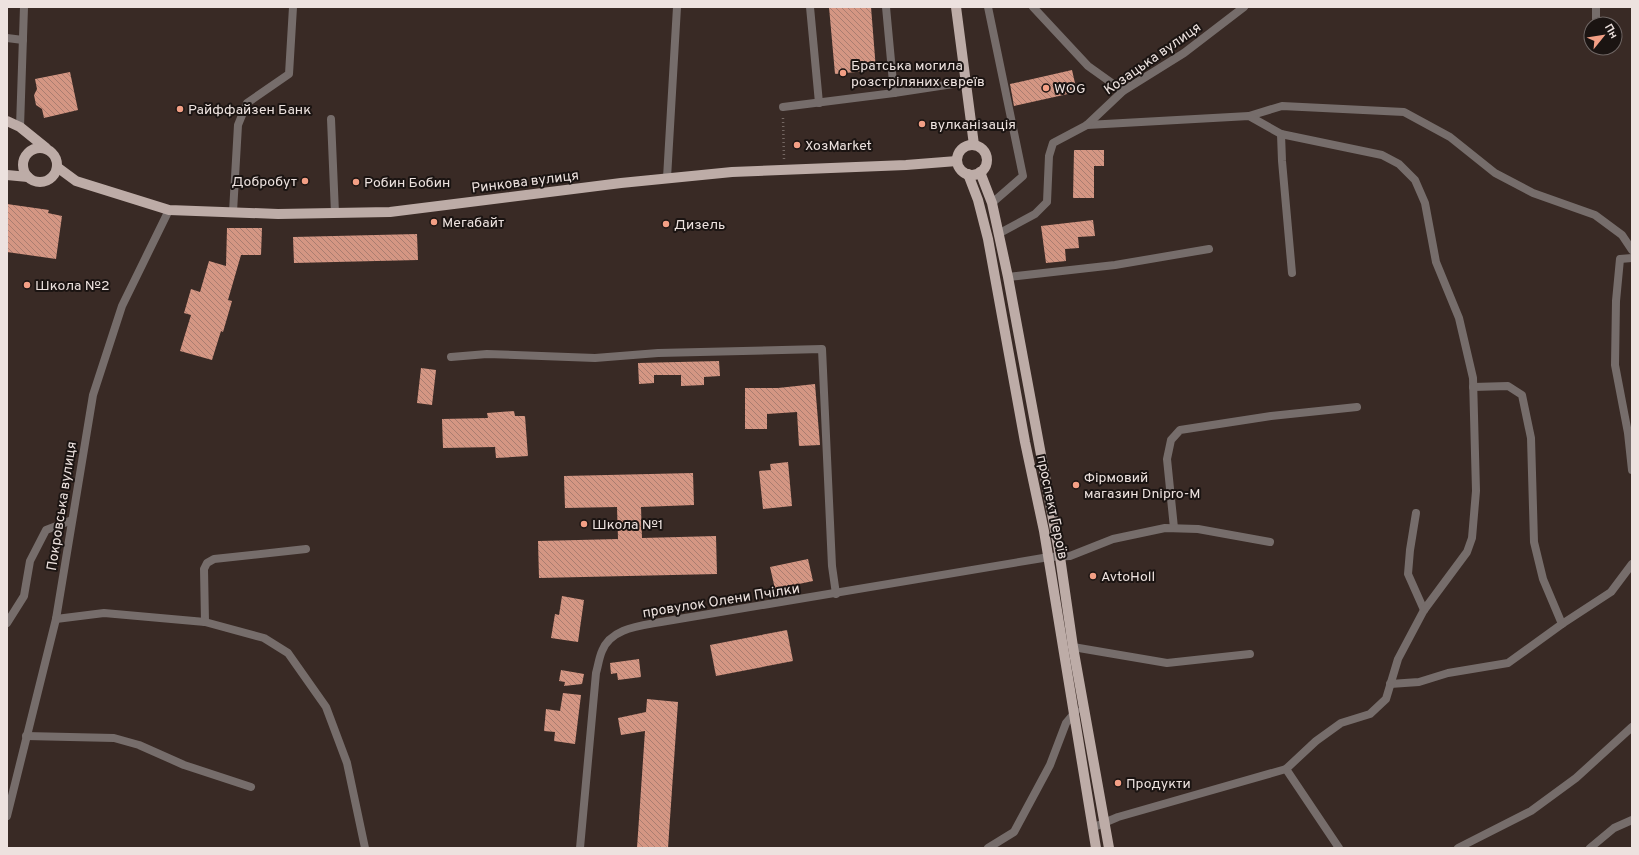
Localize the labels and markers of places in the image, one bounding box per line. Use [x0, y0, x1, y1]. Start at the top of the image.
place label: Братська могила розстріляних євреїв [851, 58, 985, 91]
marker: Братська могила розстріляних євреїв [838, 68, 848, 78]
place label: WOG [1054, 81, 1086, 98]
marker: WOG [1041, 83, 1051, 93]
place label: Райффайзен Банк [188, 102, 311, 119]
marker: Райффайзен Банк [175, 104, 185, 114]
place label: вулканізація [930, 117, 1016, 134]
marker: вулканізація [917, 119, 927, 129]
place label: ХозMarket [805, 138, 872, 155]
marker: ХозMarket [792, 140, 802, 150]
place label: Добробут [231, 174, 297, 191]
place label: Робин Бобин [364, 175, 450, 192]
marker: Добробут [300, 176, 310, 186]
marker: Робин Бобин [351, 177, 361, 187]
place label: Мегабайт [442, 215, 504, 232]
marker: Мегабайт [429, 217, 439, 227]
place label: Дизель [674, 217, 725, 234]
marker: Дизель [661, 219, 671, 229]
place label: Школа №2 [35, 278, 110, 295]
marker: Школа №2 [22, 280, 32, 290]
place label: Фірмовий магазин Dnipro-M [1084, 470, 1200, 503]
marker: Фірмовий магазин Dnipro-M [1071, 480, 1081, 490]
place label: Школа №1 [592, 517, 663, 534]
marker: Школа №1 [579, 519, 589, 529]
place label: AvtoHoll [1101, 569, 1155, 586]
marker: AvtoHoll [1088, 571, 1098, 581]
place label: Продукти [1126, 776, 1191, 793]
marker: Продукти [1113, 778, 1123, 788]

